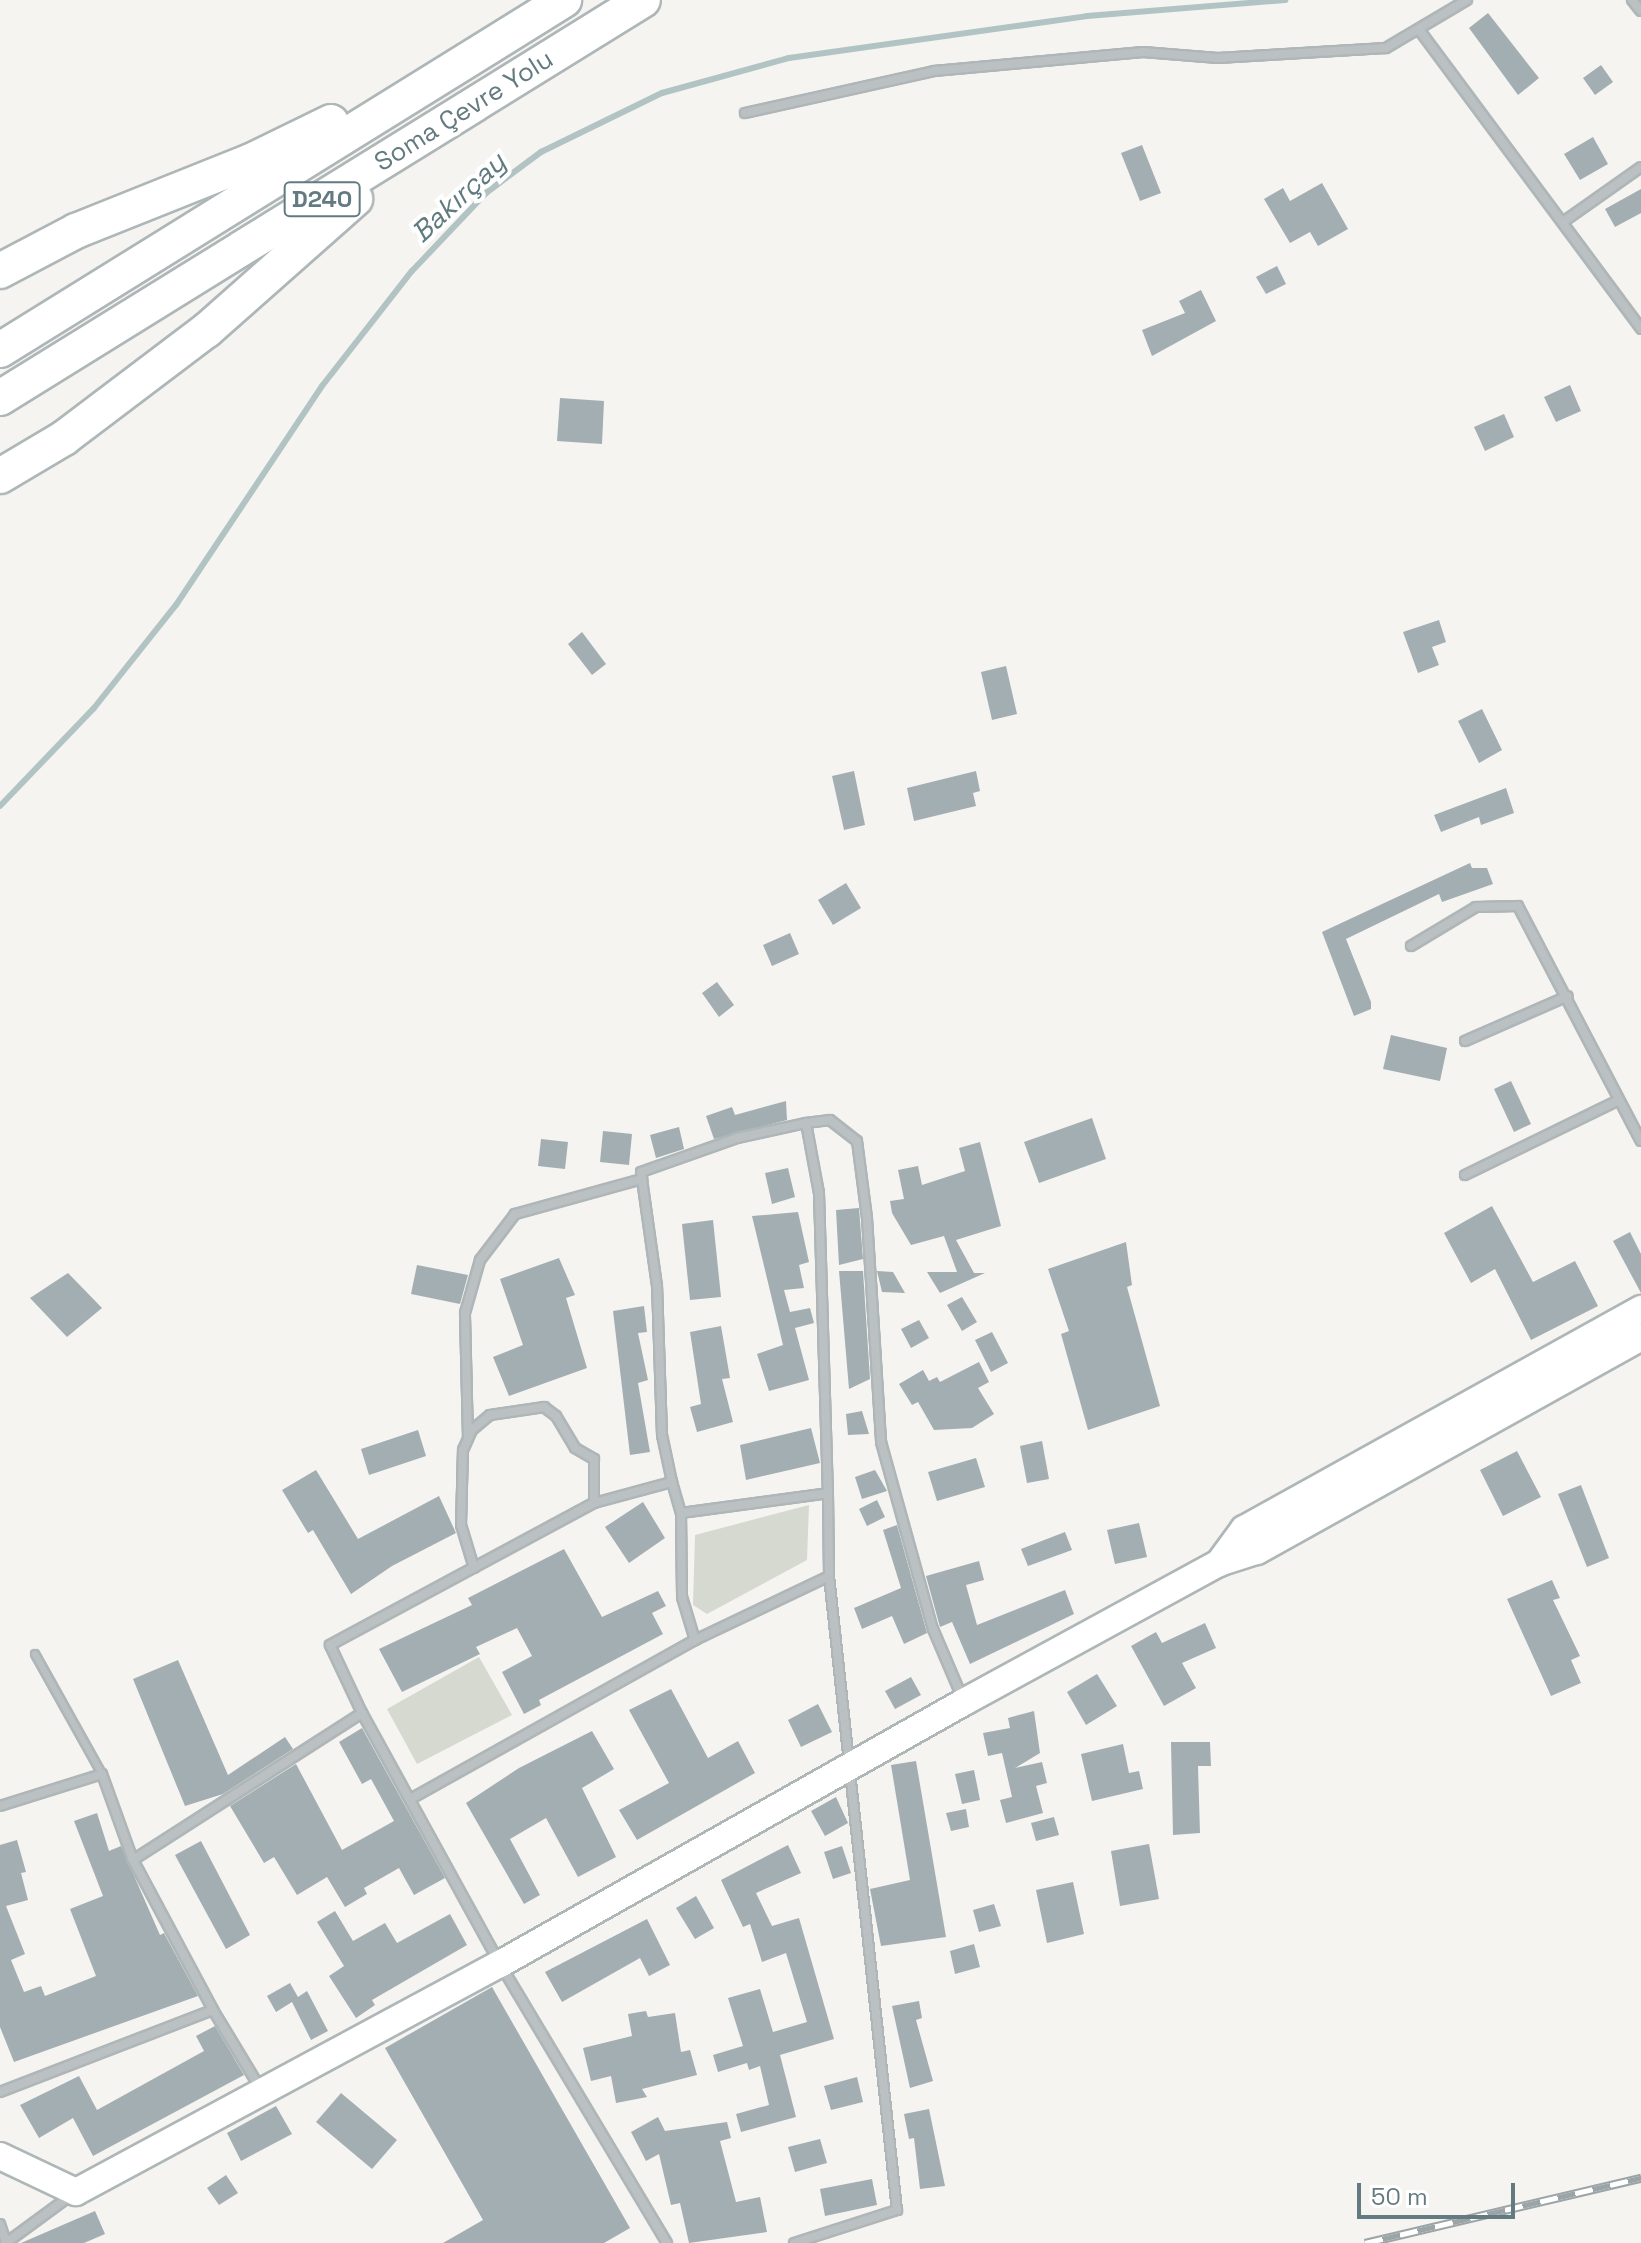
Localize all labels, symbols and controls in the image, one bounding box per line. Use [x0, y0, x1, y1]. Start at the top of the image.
street label: Soma Çevre Yolu [369, 43, 559, 179]
water label: Bakırçay [404, 145, 512, 249]
road number: D240 [282, 179, 362, 219]
scale bar [1361, 2167, 1519, 2217]
text: 50 m [1371, 2181, 1428, 2212]

